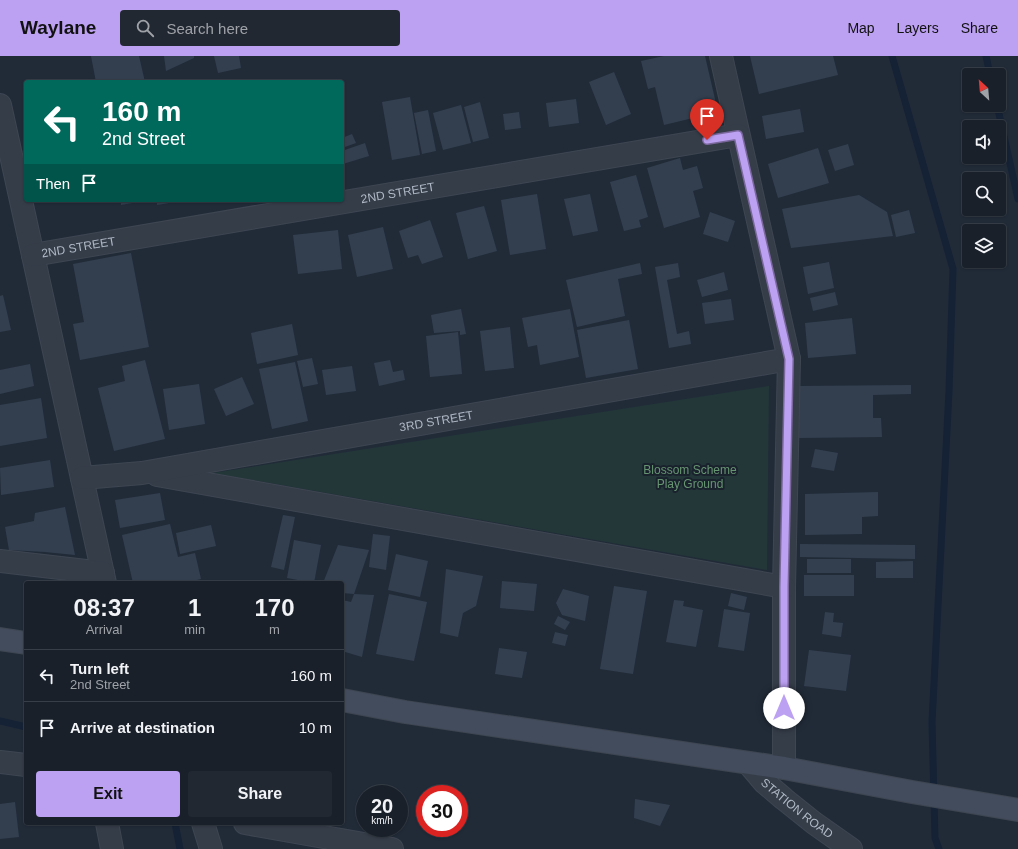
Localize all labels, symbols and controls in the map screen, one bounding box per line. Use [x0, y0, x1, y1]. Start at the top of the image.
search box [120, 10, 400, 46]
text: Waylane [20, 17, 96, 38]
icon: search [134, 17, 156, 39]
text: Search here [166, 20, 248, 37]
text: Map [847, 20, 875, 36]
text: Layers [897, 20, 939, 36]
text: Share [961, 20, 998, 36]
north arrow [962, 68, 1006, 112]
map controls [962, 68, 1006, 268]
icon: left [36, 96, 88, 148]
text: 160 m [102, 96, 181, 127]
pin [690, 99, 724, 140]
icon: arrive [696, 105, 718, 127]
button: sound [962, 120, 1006, 164]
text: 2nd Street [102, 129, 185, 149]
icon: arrive [78, 172, 100, 194]
button: search [962, 172, 1006, 216]
text: Then [36, 175, 70, 192]
street label: 2ND STREET [360, 180, 436, 206]
button: layers [962, 224, 1006, 268]
street label: 2ND STREET [40, 234, 117, 260]
street label: 3RD STREET [398, 408, 475, 435]
park label: Blossom Scheme Play Ground [643, 463, 737, 491]
text: 08:37 [73, 594, 135, 621]
text: 1 [188, 594, 201, 621]
text: 170 [255, 594, 295, 621]
text: Arrival [86, 622, 123, 637]
text: min [184, 622, 205, 637]
text: m [269, 622, 280, 637]
text: Turn left [70, 660, 129, 677]
icon: left [36, 665, 58, 687]
text: 160 m [290, 667, 332, 684]
text: 2nd Street [70, 677, 130, 692]
position arrow [763, 687, 805, 729]
icon: arrive [36, 717, 58, 739]
text: Arrive at destination [70, 719, 215, 736]
text: 10 m [299, 719, 332, 736]
button: Exit [36, 771, 180, 817]
button: Share [188, 771, 332, 817]
street label: STATION ROAD [758, 775, 836, 841]
speed limit sign: 30 [416, 785, 468, 837]
text: 20 [371, 795, 393, 817]
text: km/h [371, 815, 393, 826]

